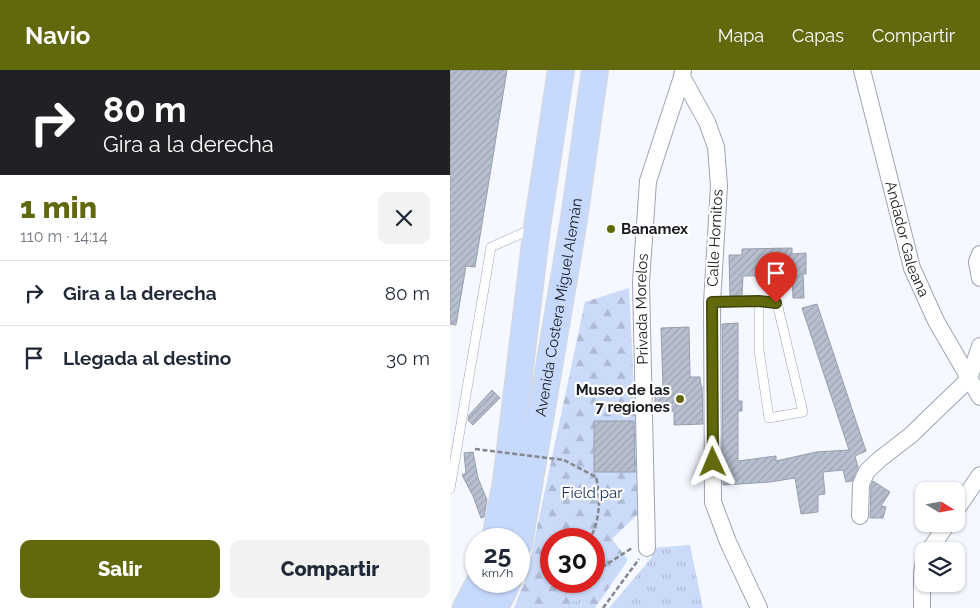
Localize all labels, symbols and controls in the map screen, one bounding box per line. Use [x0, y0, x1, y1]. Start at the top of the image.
text: Navio [25, 21, 90, 50]
text: Mapa [718, 25, 764, 46]
text: Capas [792, 25, 844, 46]
text: Compartir [872, 25, 955, 46]
text: 80 m [103, 89, 187, 130]
icon: right [20, 90, 85, 155]
text: Gira a la derecha [103, 131, 274, 157]
street label: Andador Galeana [881, 179, 933, 300]
street label: Calle Hornitos [703, 189, 727, 287]
text: 1 min [20, 190, 97, 225]
button: close [378, 192, 430, 244]
street label: Avenida Costera Miguel Alemán [532, 197, 586, 418]
place label: Banamex [621, 220, 688, 238]
marker: Banamex [605, 223, 617, 235]
text: 110 m · 14:14 [20, 227, 108, 246]
pin [755, 252, 797, 303]
street label: Privada Morelos [632, 253, 652, 365]
icon: arrive [762, 259, 790, 287]
icon: right [20, 279, 48, 307]
text: Gira a la derecha [63, 282, 217, 304]
text: 80 m [385, 282, 430, 304]
icon: arrive [20, 344, 48, 372]
text: Llegada al destino [63, 347, 231, 369]
text: 30 m [386, 347, 430, 369]
place label: Museo de las 7 regiones [576, 381, 670, 416]
marker: Museo de las 7 regiones [674, 393, 686, 405]
position arrow [686, 435, 738, 487]
north arrow [915, 482, 965, 532]
map controls [915, 482, 965, 592]
park label: Field par [562, 484, 623, 502]
speed limit sign: 30 [540, 528, 605, 593]
text: 25 [484, 539, 511, 569]
button: Salir [20, 540, 220, 598]
button: Compartir [230, 540, 430, 598]
button: layers [915, 542, 965, 592]
text: km/h [482, 566, 513, 580]

